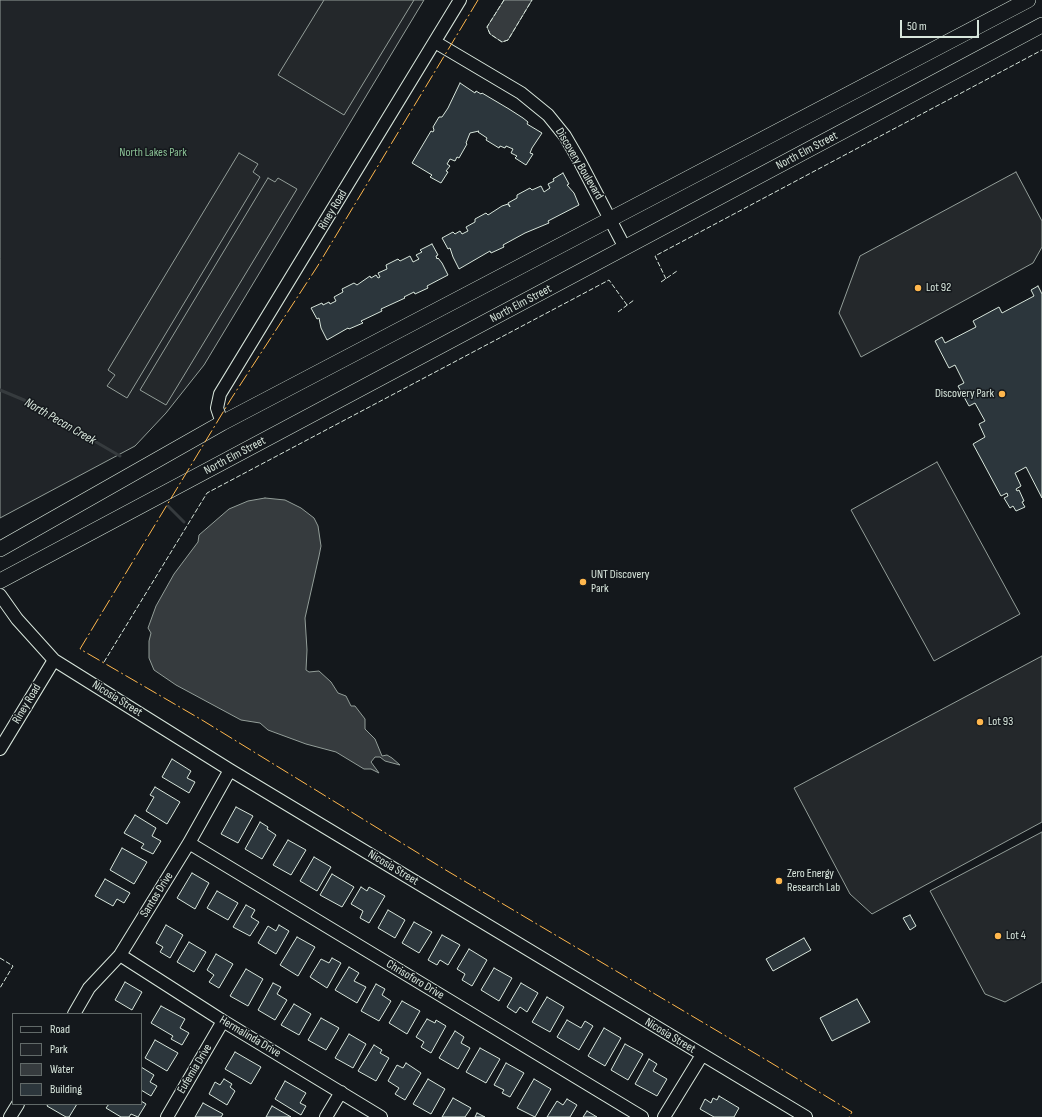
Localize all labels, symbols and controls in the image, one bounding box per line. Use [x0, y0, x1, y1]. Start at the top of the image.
scale bar [902, 12, 981, 38]
text: 50 m [907, 19, 927, 34]
street label: Discovery Boulevard [552, 125, 606, 203]
street label: North Elm Street [774, 129, 840, 173]
park label: North Lakes Park [119, 146, 187, 160]
street label: Riney Road [315, 187, 351, 233]
place label: Lot 92 [926, 281, 951, 295]
street label: North Elm Street [488, 282, 554, 326]
marker: Lot 92 [913, 283, 923, 293]
place label: Discovery Park [935, 387, 994, 401]
marker: Discovery Park [997, 389, 1007, 399]
water label: North Pecan Creek [22, 395, 98, 449]
street label: North Elm Street [202, 434, 268, 478]
place label: UNT Discovery Park [591, 568, 649, 596]
marker: UNT Discovery Park [578, 577, 588, 587]
street label: Nicosia Street [89, 678, 145, 720]
street label: Riney Road [9, 681, 45, 727]
place label: Lot 93 [988, 715, 1013, 729]
marker: Lot 93 [975, 717, 985, 727]
street label: Nicosia Street [365, 847, 421, 889]
place label: Zero Energy Research Lab [787, 867, 840, 895]
street label: Santos Drive [137, 870, 177, 920]
marker: Zero Energy Research Lab [774, 876, 784, 886]
place label: Lot 4 [1006, 929, 1026, 943]
marker: Lot 4 [993, 931, 1003, 941]
street label: Chrisoforo Drive [383, 957, 447, 1003]
legend [12, 1013, 142, 1105]
street label: Hermalinda Drive [217, 1013, 283, 1061]
street label: Nicosia Street [642, 1015, 698, 1057]
text: Road [50, 1022, 70, 1037]
text: Park [50, 1042, 68, 1057]
street label: Eufemia Drive [175, 1042, 215, 1096]
text: Water [50, 1062, 74, 1077]
text: Building [50, 1082, 82, 1097]

